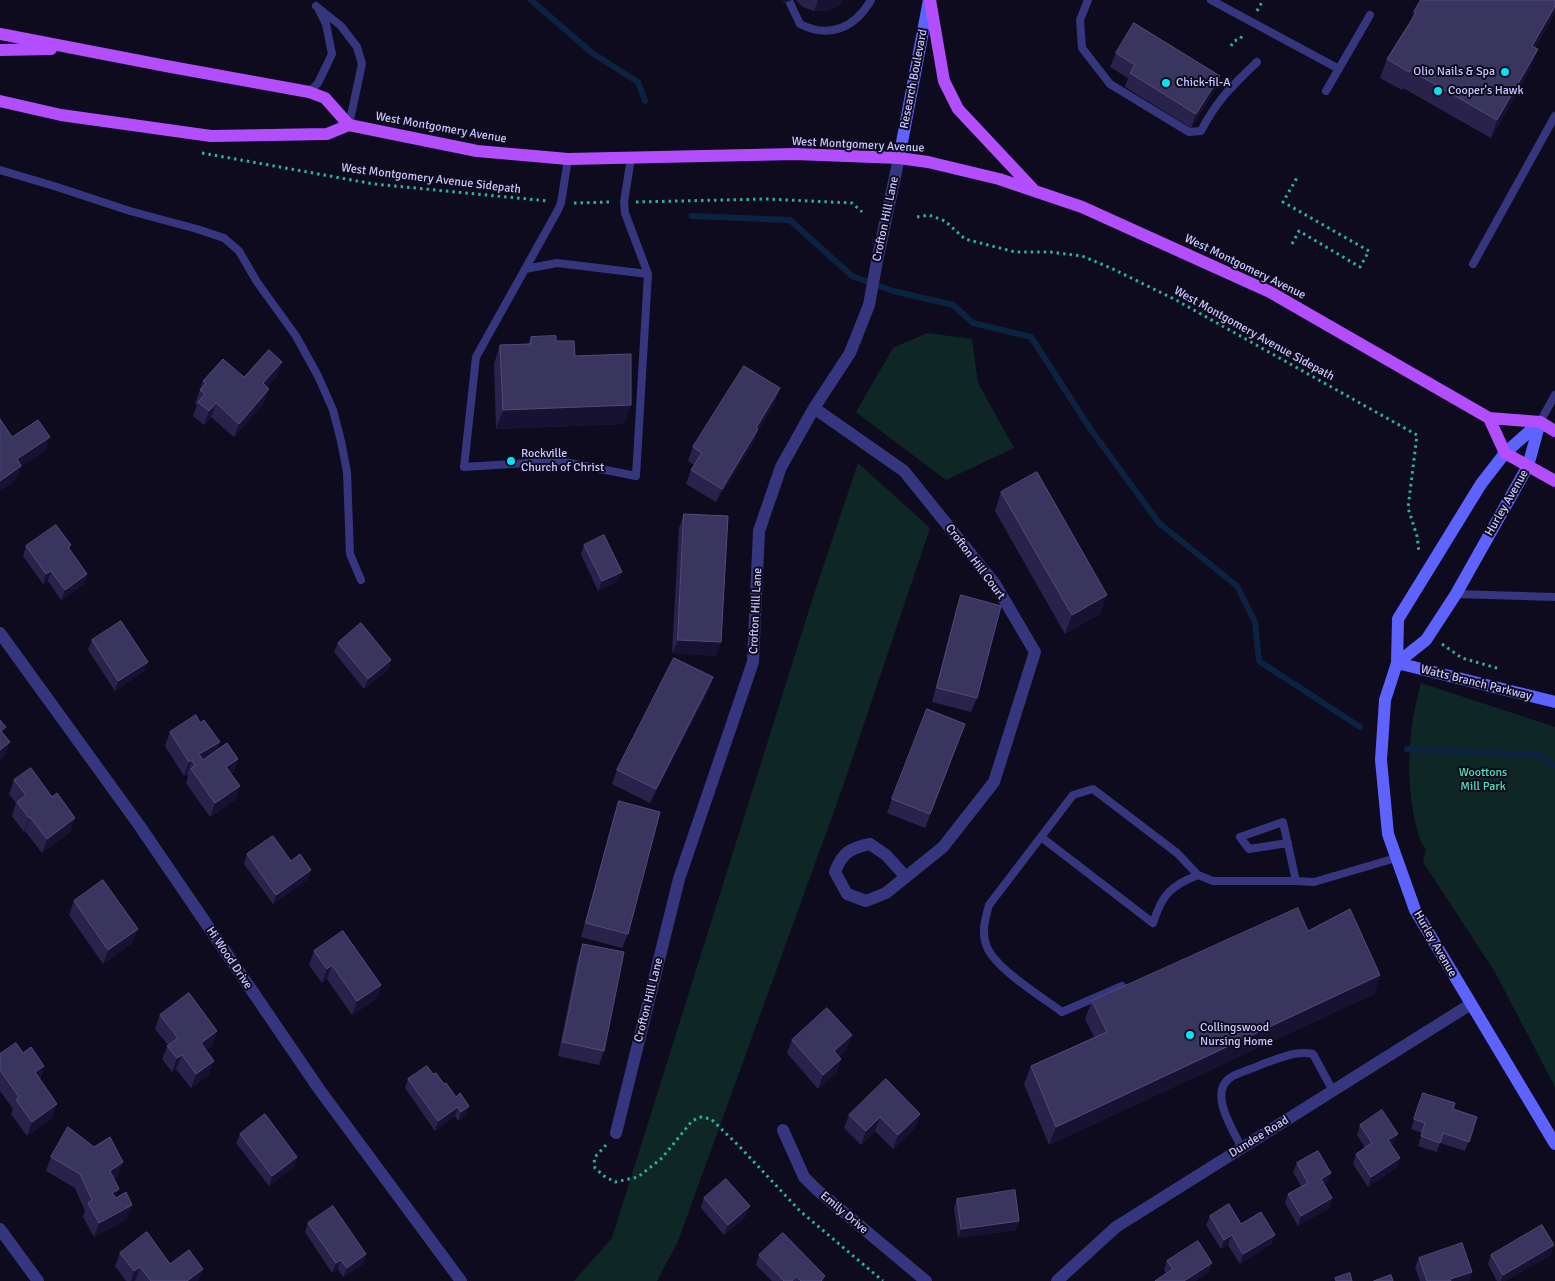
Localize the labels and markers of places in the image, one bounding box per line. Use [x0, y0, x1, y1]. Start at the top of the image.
place label: Olio Nails & Spa [1413, 65, 1495, 79]
marker: Olio Nails & Spa [1499, 66, 1511, 78]
place label: Chick-fil-A [1176, 76, 1231, 90]
marker: Chick-fil-A [1160, 77, 1172, 89]
place label: Cooper's Hawk [1448, 84, 1524, 98]
marker: Cooper's Hawk [1432, 85, 1444, 97]
place label: Rockville Church of Christ [521, 447, 604, 475]
marker: Rockville Church of Christ [505, 455, 517, 467]
place label: Collingswood Nursing Home [1200, 1021, 1273, 1049]
marker: Collingswood Nursing Home [1184, 1029, 1196, 1041]

